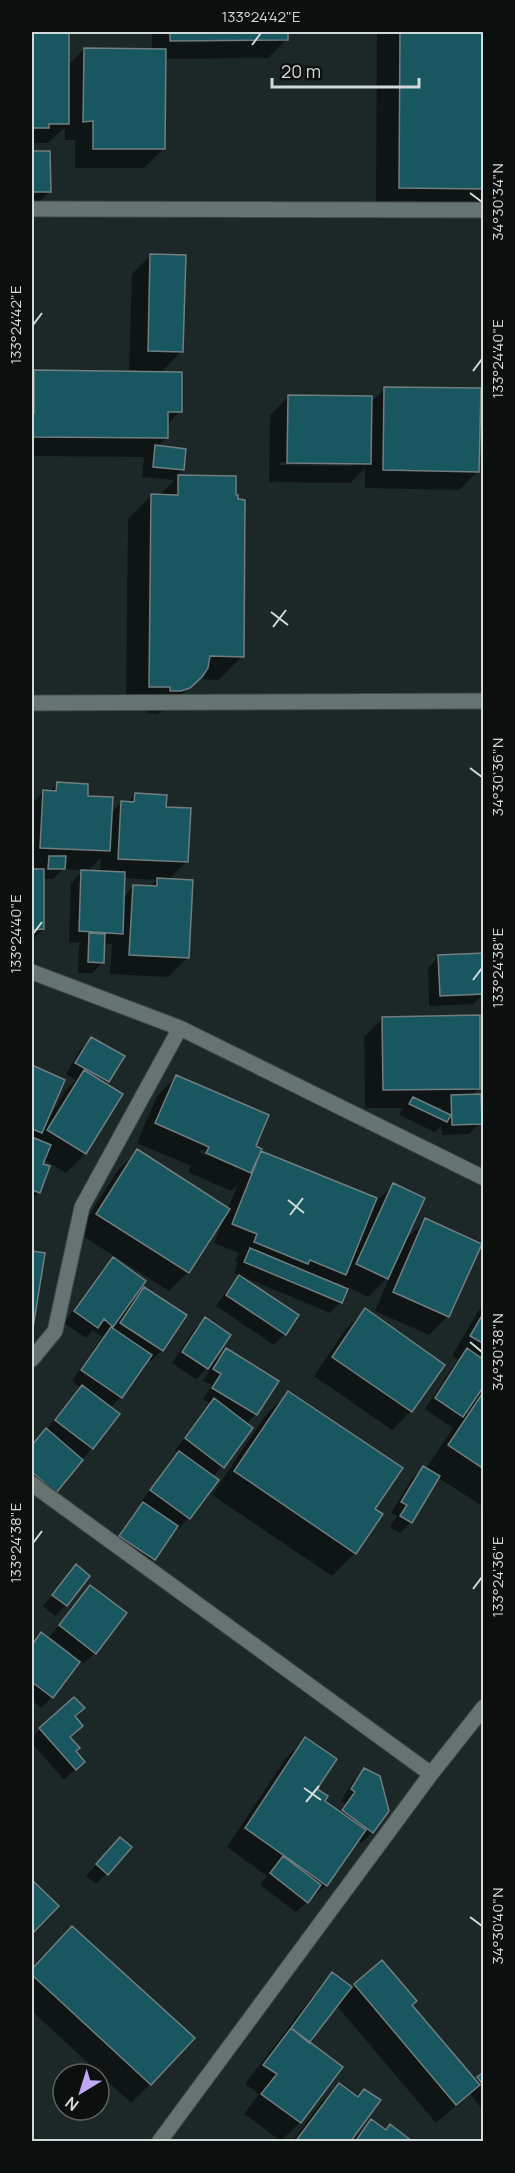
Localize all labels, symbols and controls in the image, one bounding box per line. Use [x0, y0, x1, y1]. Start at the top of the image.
text: 133°24'42"E [221, 6, 301, 27]
scale bar [272, 51, 419, 89]
text: 20 m [281, 59, 321, 83]
text: 34°30'34"N [487, 163, 508, 241]
text: 133°24'42"E [5, 285, 26, 365]
text: 133°24'40"E [487, 319, 508, 399]
text: 34°30'36"N [487, 738, 508, 816]
text: 133°24'40"E [5, 894, 26, 974]
text: 133°24'38"E [487, 928, 508, 1008]
text: 34°30'38"N [487, 1313, 508, 1391]
text: 133°24'38"E [5, 1503, 26, 1583]
text: 133°24'36"E [487, 1536, 508, 1618]
text: 34°30'40"N [487, 1888, 508, 1964]
north arrow [51, 2062, 111, 2122]
text: N [60, 2092, 83, 2116]

